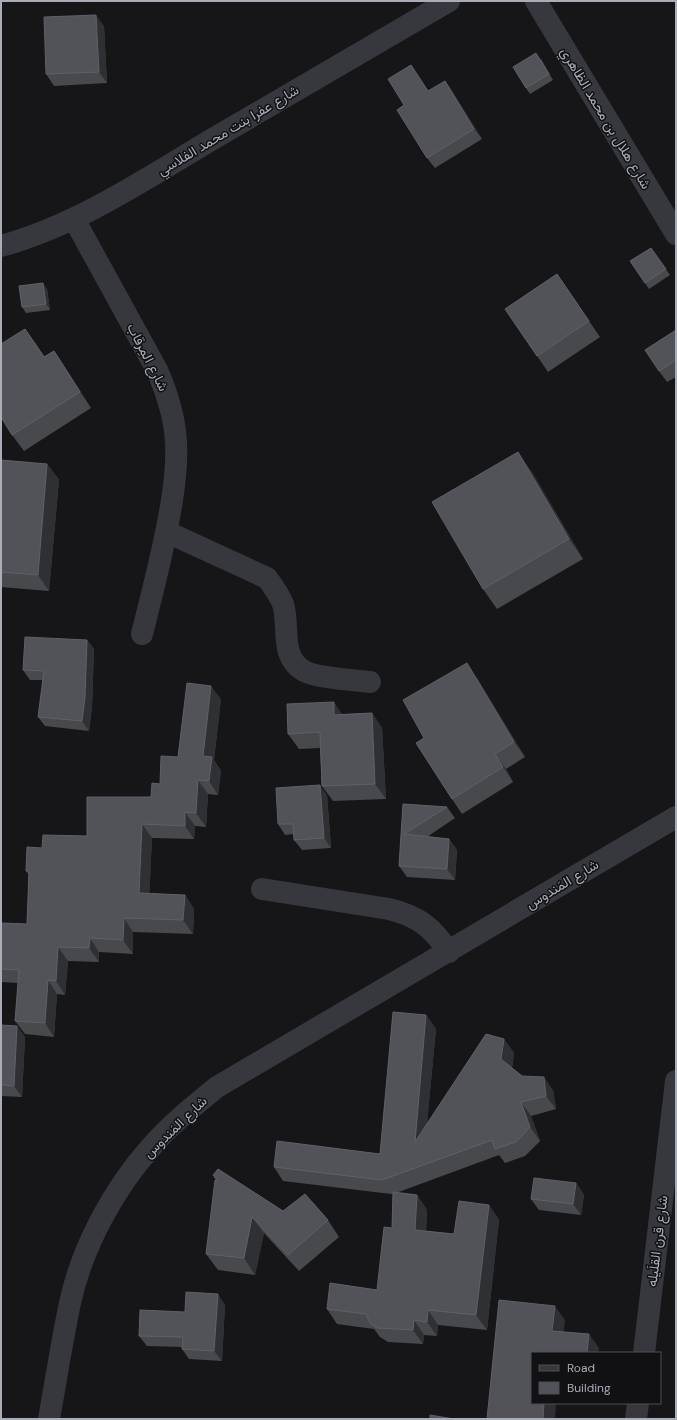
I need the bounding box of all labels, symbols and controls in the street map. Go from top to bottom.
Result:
street label: شارع هلال بن محمد الظاهري [554,44,656,194]
street label: شارع عفرا بنت محمد الفلاسي [154,81,304,182]
street label: شارع المِرقاب [121,320,173,395]
street label: شارع المَندوس [522,855,603,915]
street label: شارع المَندوس [139,1092,212,1163]
street label: شارع قرن القلَيله [642,1194,674,1288]
legend [531,1352,661,1404]
text: Road [567,1360,595,1376]
text: Building [567,1380,611,1396]

